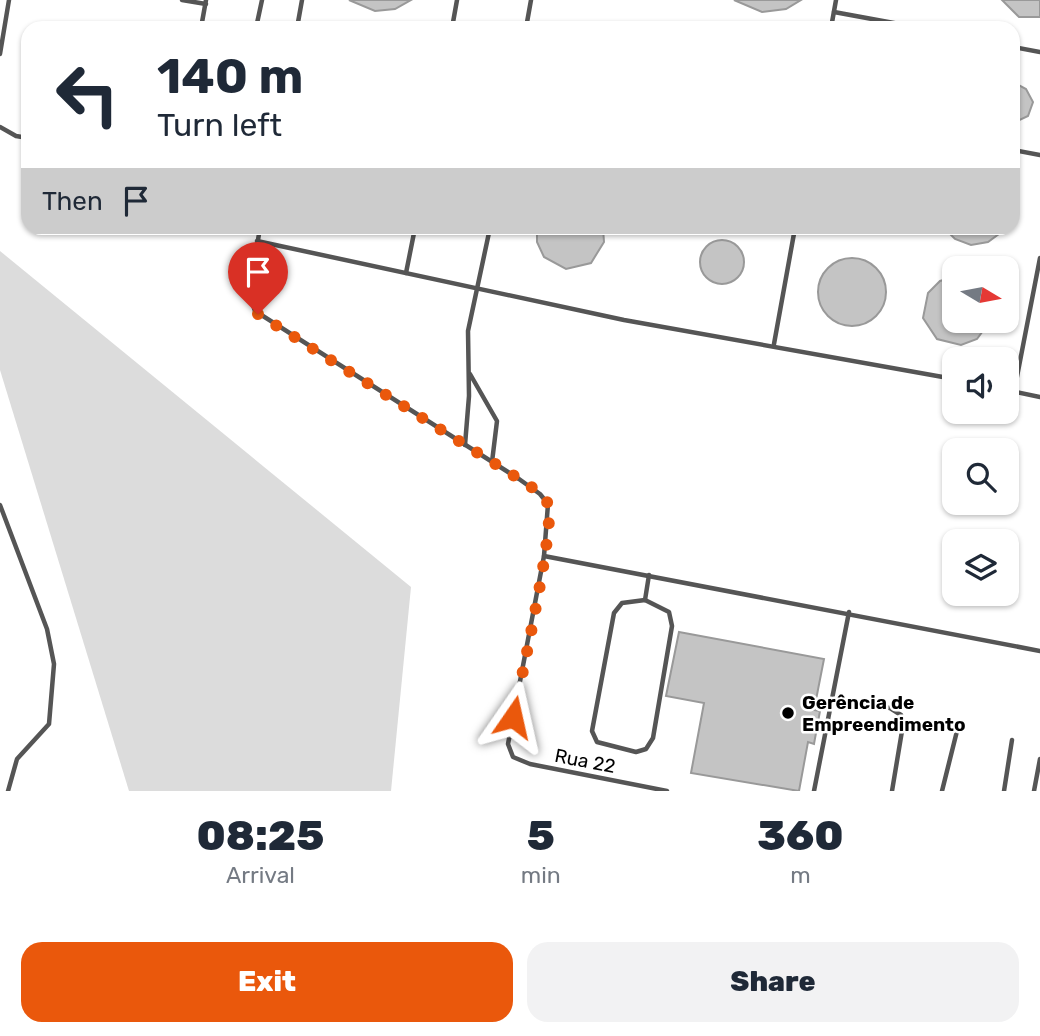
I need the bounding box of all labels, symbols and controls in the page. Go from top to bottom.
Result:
text: 140 m [157,47,303,105]
icon: left [42,49,133,140]
text: Turn left [157,106,282,144]
icon: arrive [117,182,155,220]
text: Then [42,186,103,217]
pin [228,242,288,314]
icon: arrive [239,253,277,291]
north arrow [942,256,1018,332]
map controls [942,256,1019,606]
button: sound [942,347,1019,424]
button: search [942,438,1019,515]
button: layers [942,529,1019,606]
position arrow [476,680,550,754]
place label: Gerência de Empreendimento [802,691,966,736]
marker: Gerência de Empreendimento [780,705,796,721]
street label: Rua 22 [553,744,617,778]
text: 08:25 [196,811,324,861]
text: 5 [527,811,555,861]
text: 360 [757,811,844,861]
text: Arrival [226,861,295,889]
text: min [521,861,561,889]
text: m [790,861,811,889]
button: Exit [21,942,513,1022]
button: Share [527,942,1019,1022]

